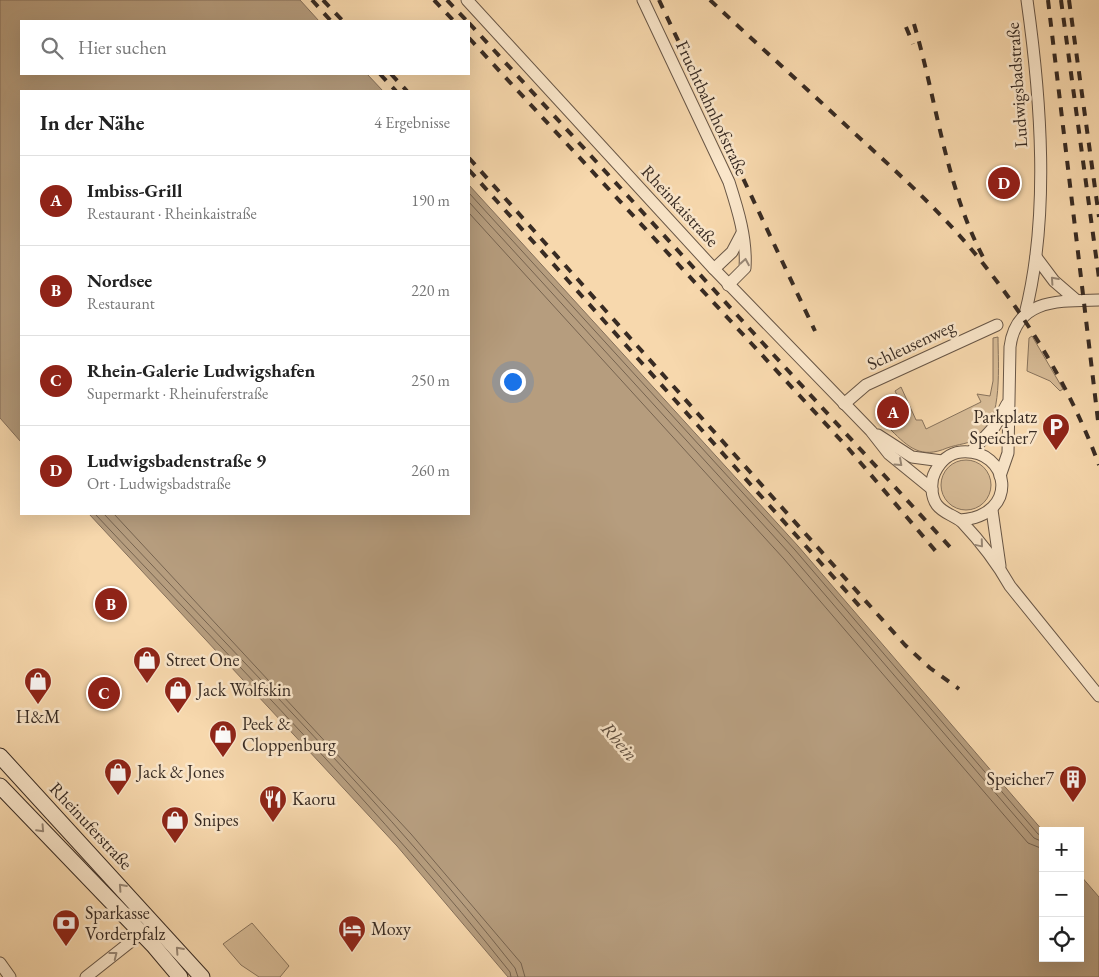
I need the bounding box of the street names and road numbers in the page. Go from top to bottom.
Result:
street label: Ludwigsbadstraße [1001,22,1032,148]
street label: Fruchtbahnhofstraße [671,37,754,179]
street label: Rheinkaistraße [637,160,724,251]
street label: Schleusenweg [863,314,959,375]
street label: Rheinuferstraße [45,777,138,874]

